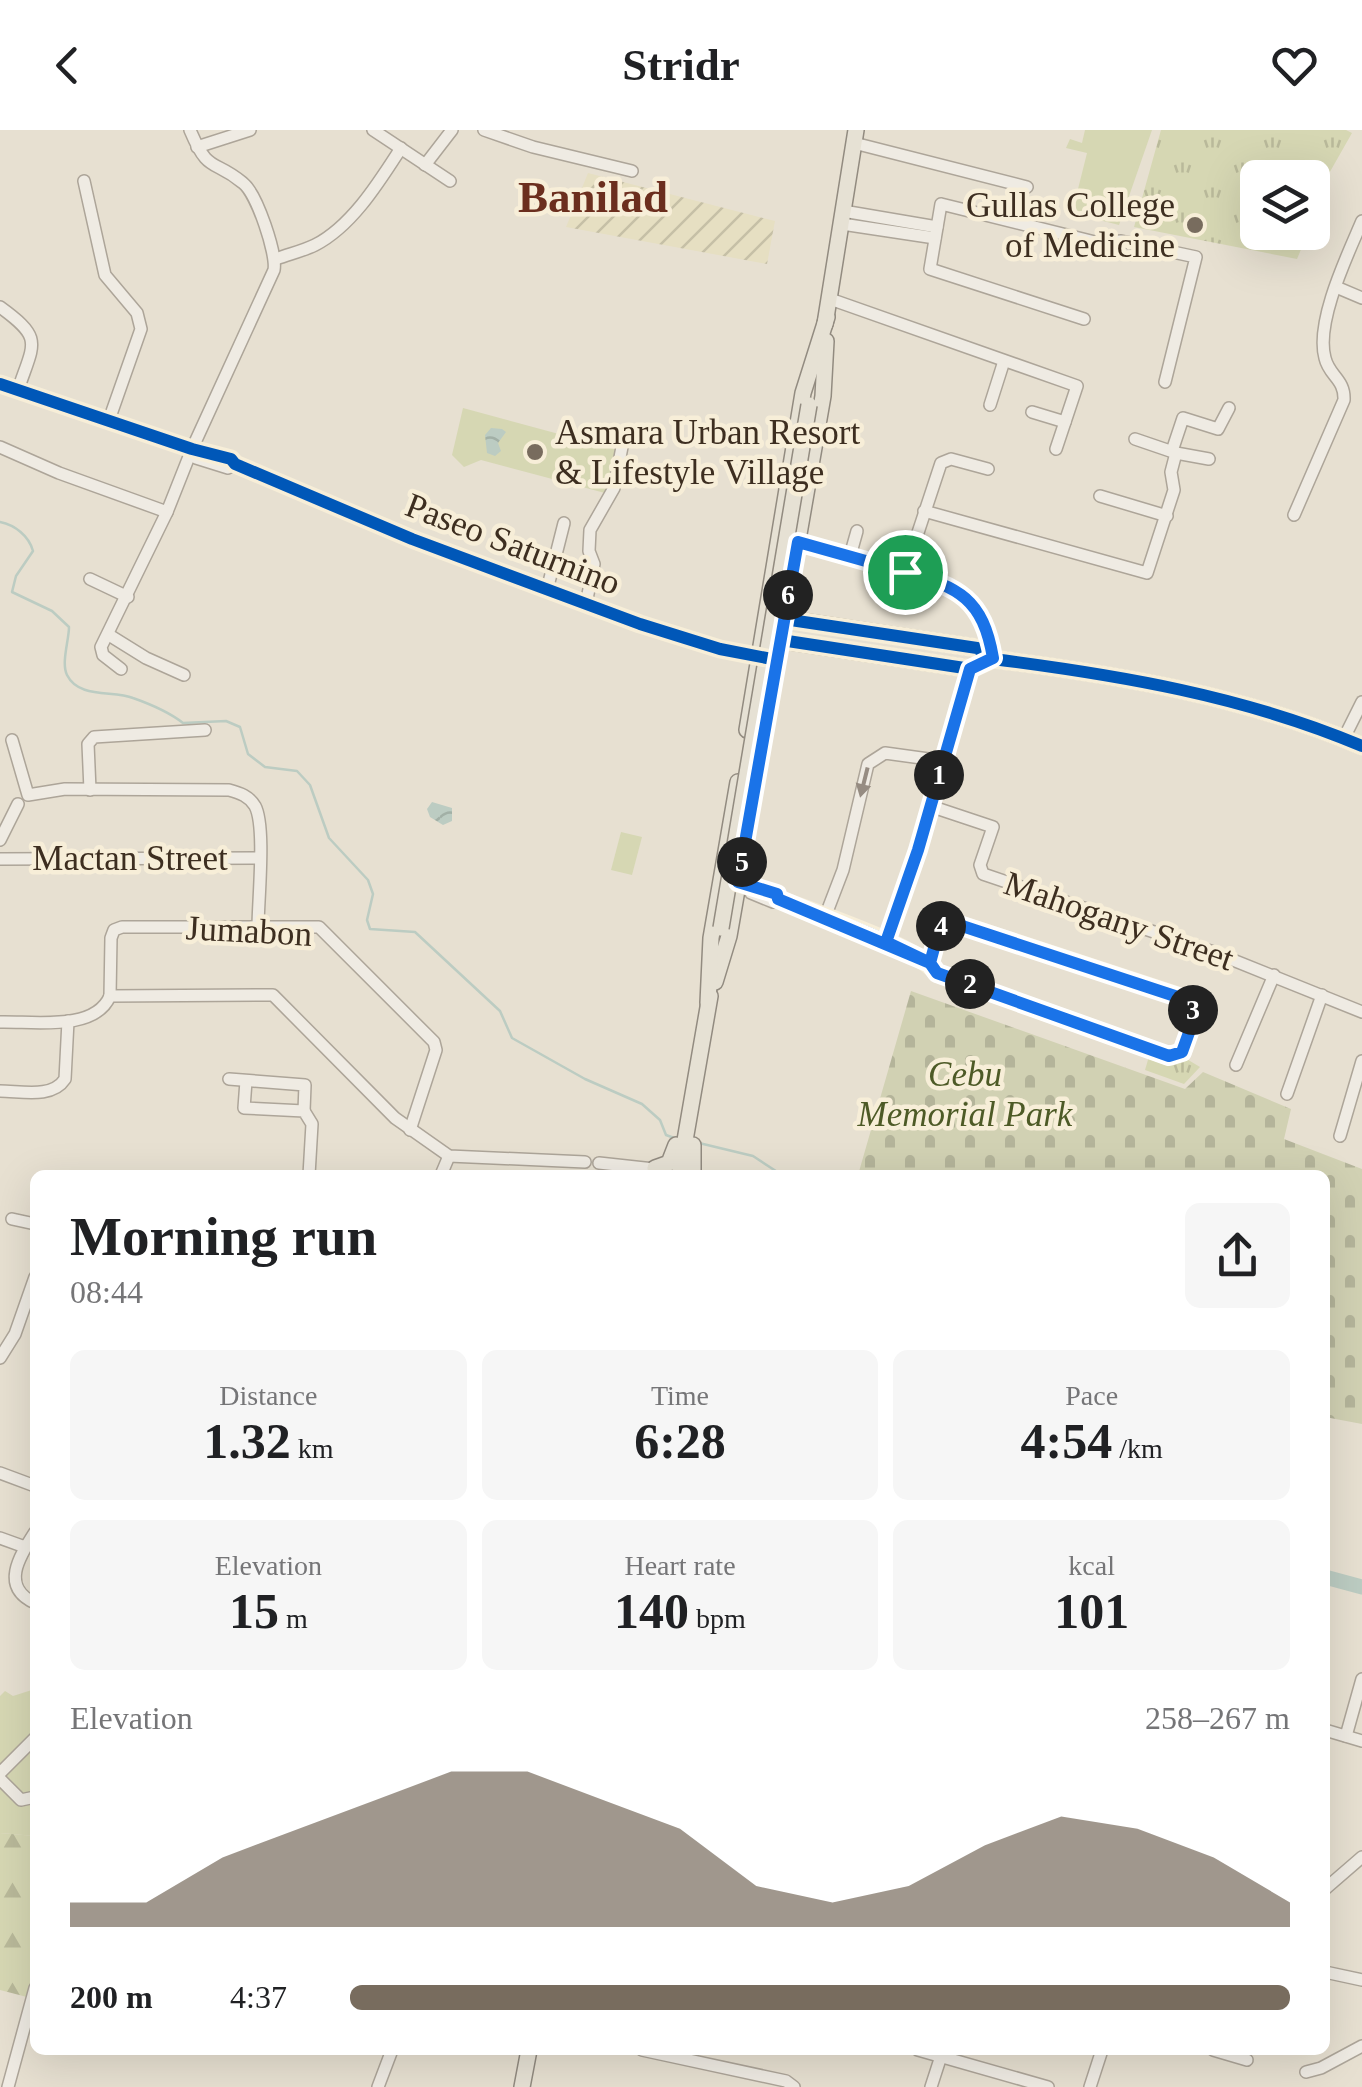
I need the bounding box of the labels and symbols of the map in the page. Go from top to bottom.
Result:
district label: Banilad [518,172,668,222]
place label: Gullas College of Medicine [966,186,1175,265]
marker: Gullas College of Medicine [1184,214,1206,236]
place label: Asmara Urban Resort & Lifestyle Village [555,413,860,492]
marker: Asmara Urban Resort & Lifestyle Village [524,441,546,463]
street label: Paseo Saturnino [400,485,626,603]
pin [863,530,948,615]
pin: 6 [763,570,813,620]
pin: 1 [914,750,964,800]
one-way arrow [856,767,871,798]
pin: 5 [717,837,767,887]
street label: Mactan Street [32,839,228,878]
street label: Mahogany Street [999,863,1239,979]
pin: 4 [916,901,966,951]
street label: Jumabon [185,908,313,954]
pin: 2 [945,959,995,1009]
pin: 3 [1168,985,1218,1035]
park label: Cebu Memorial Park [857,1055,1074,1134]

